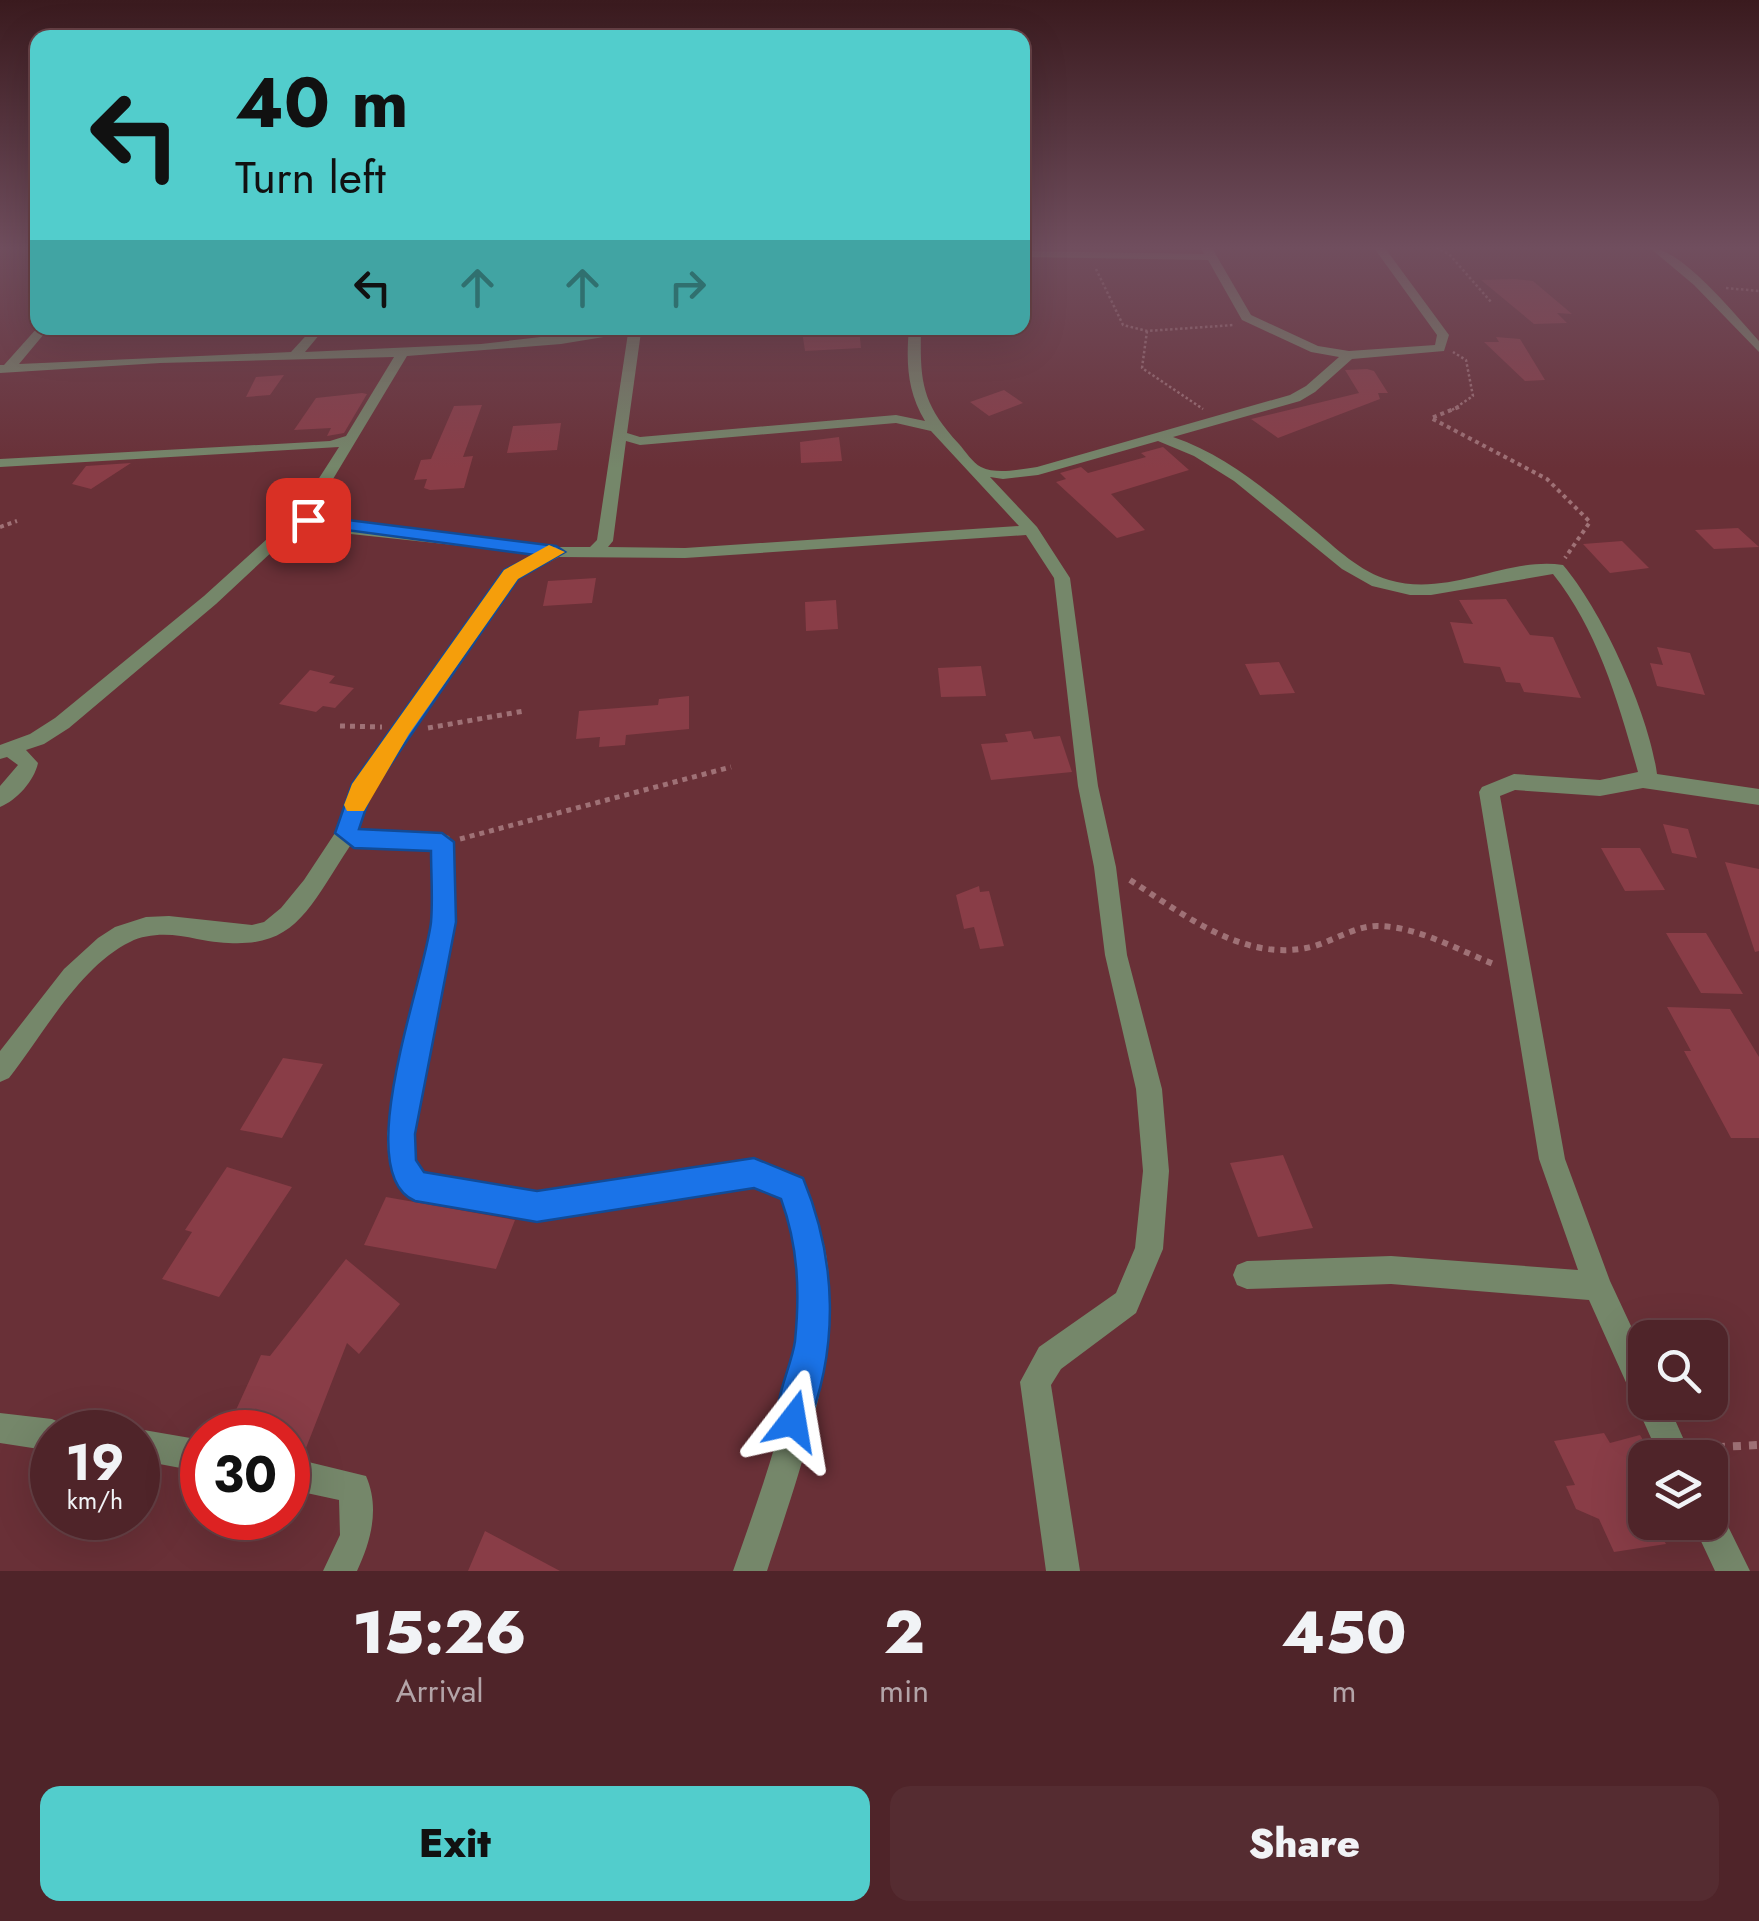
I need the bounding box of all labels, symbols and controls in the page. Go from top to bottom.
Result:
text: 40 m [235,52,409,153]
icon: left [70,70,200,200]
text: Turn left [235,145,386,210]
icon: left [345,260,400,315]
icon: ahead [450,260,505,315]
icon: ahead [555,260,610,315]
icon: right [660,260,715,315]
pin [266,478,351,563]
icon: arrive [281,493,336,548]
map controls [1628,1320,1728,1540]
button: search [1628,1320,1728,1420]
position arrow [741,1369,845,1473]
speed limit sign: 30 [180,1410,310,1540]
text: 19 [66,1426,124,1499]
button: layers [1628,1440,1728,1540]
text: km/h [67,1482,123,1518]
text: 15:26 [352,1589,527,1676]
text: 2 [884,1589,925,1676]
text: 450 [1282,1589,1407,1676]
text: Arrival [395,1668,484,1714]
text: min [879,1668,929,1714]
text: m [1332,1668,1357,1714]
button: Exit [40,1786,870,1901]
button: Share [890,1786,1719,1901]

